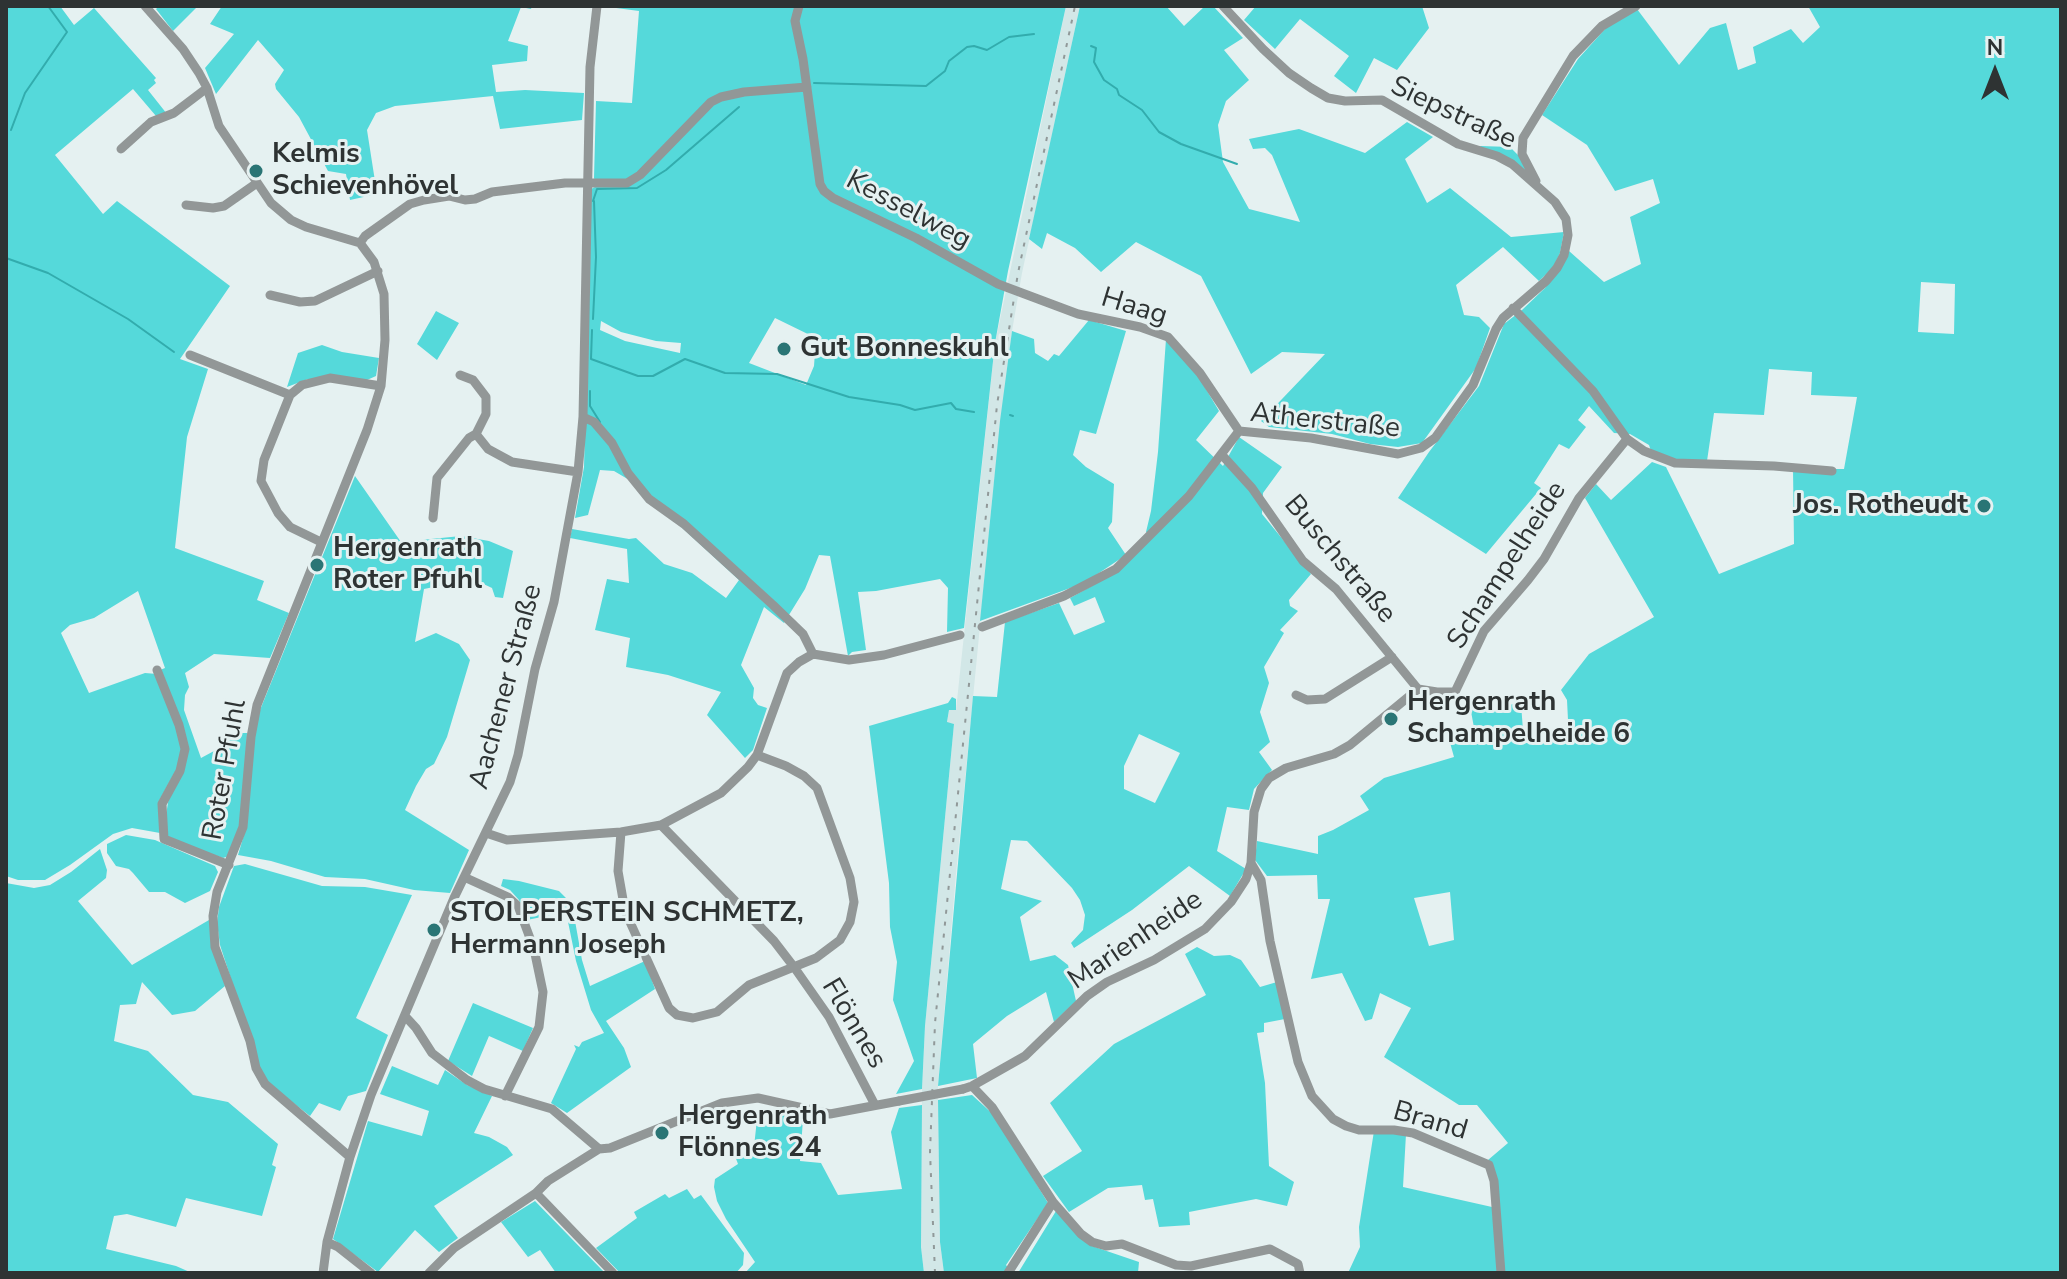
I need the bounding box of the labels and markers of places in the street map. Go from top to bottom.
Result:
place label: Kelmis Schievenhövel [272,138,458,204]
marker: Kelmis Schievenhövel [247,162,265,180]
place label: Gut Bonneskuhl [800,332,1009,366]
marker: Gut Bonneskuhl [775,340,793,358]
place label: Jos. Rotheudt [1793,489,1968,523]
marker: Jos. Rotheudt [1975,497,1993,515]
place label: Hergenrath Roter Pfuhl [333,532,482,598]
marker: Hergenrath Roter Pfuhl [308,556,326,574]
place label: Hergenrath Schampelheide 6 [1407,686,1630,752]
marker: Hergenrath Schampelheide 6 [1382,710,1400,728]
place label: STOLPERSTEIN SCHMETZ, Hermann Joseph [450,897,804,963]
marker: STOLPERSTEIN SCHMETZ, Hermann Joseph [425,921,443,939]
place label: Hergenrath Flönnes 24 [678,1100,827,1166]
marker: Hergenrath Flönnes 24 [653,1124,671,1142]

